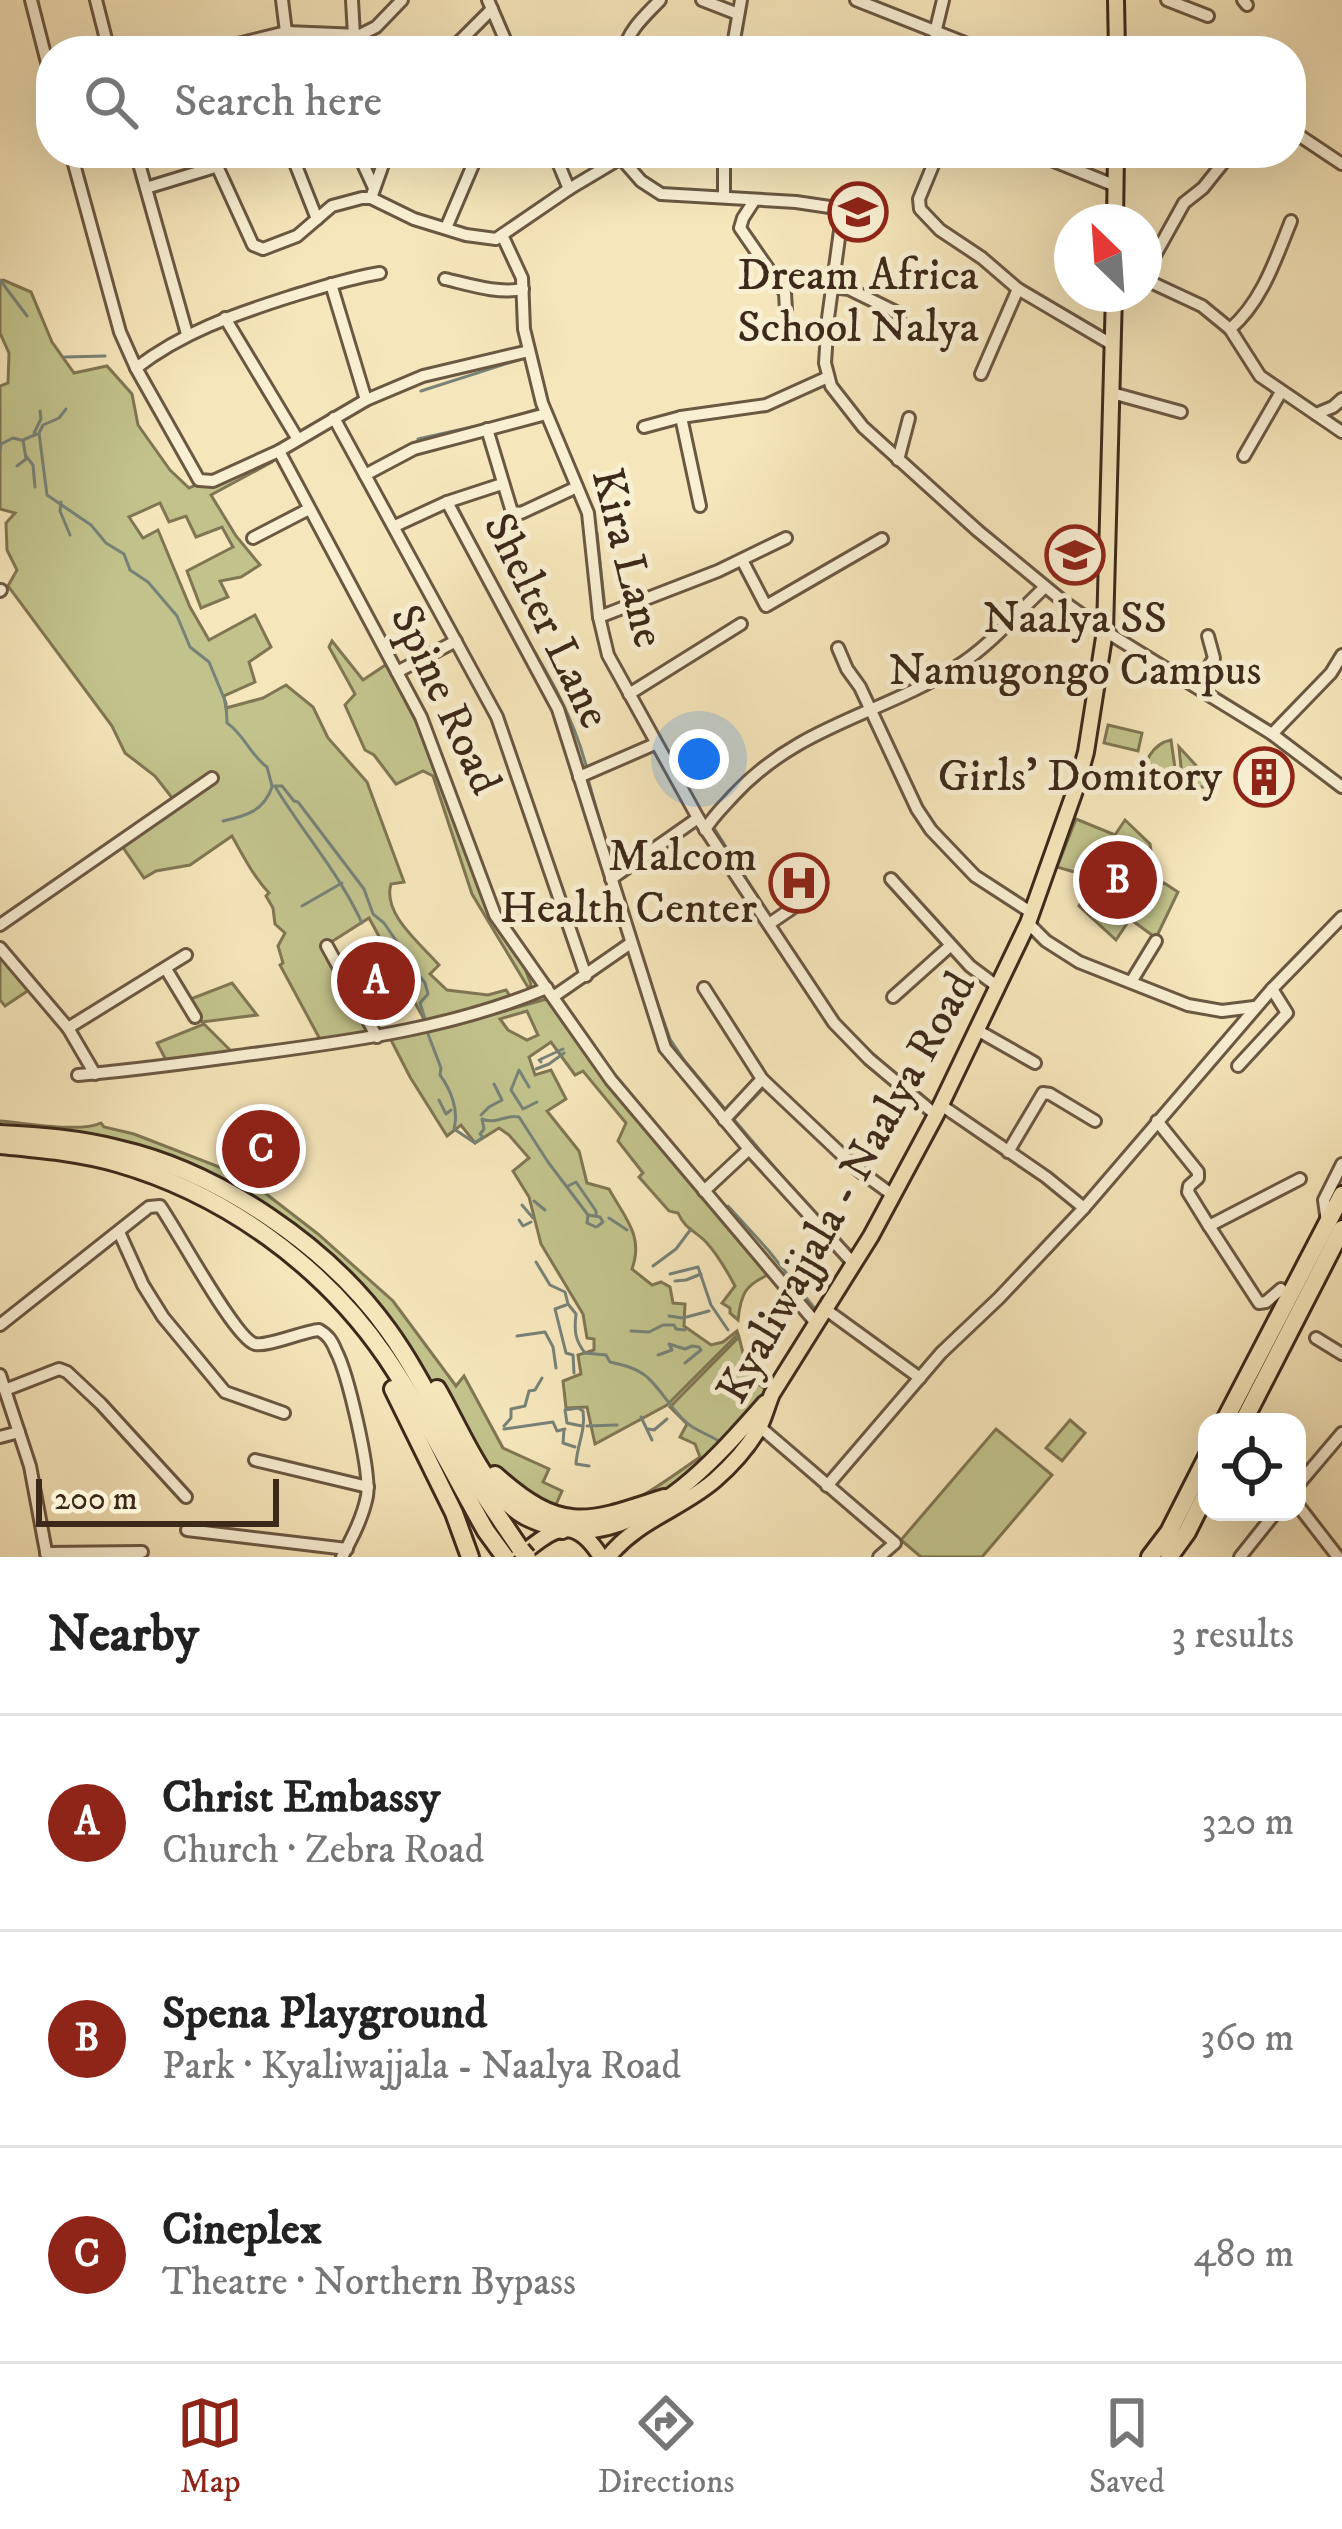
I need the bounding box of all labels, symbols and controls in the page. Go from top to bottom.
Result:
search box [36,36,1306,168]
icon: search [78,69,144,135]
text: Search here [174,74,382,130]
school or university icon: Dream Africa School Nalya [827,181,889,243]
north arrow [1054,204,1162,312]
place label: Dream Africa School Nalya [737,248,979,356]
street label: Kira Lane [578,463,676,653]
street label: Shelter Lane [470,504,622,738]
school or university icon: Naalya SS Namugongo Campus [1044,524,1106,586]
place label: Naalya SS Namugongo Campus [888,591,1262,699]
street label: Spine Road [377,596,513,804]
your location [669,729,729,789]
building icon: Girls' Domitory [1233,746,1295,808]
place label: Girls' Domitory [938,749,1223,805]
place label: Malcom Health Center [500,829,757,937]
pin: B [1079,835,1157,925]
hospital icon: Malcom Health Center [768,852,830,914]
pin: A [337,936,415,1026]
street label: Kyaliwajjala - Naalya Road [705,962,989,1413]
pin: C [222,1104,300,1194]
map controls [1198,1413,1306,1521]
button: locate [1198,1413,1306,1521]
scale bar [36,1473,279,1526]
text: 200 m [54,1479,138,1520]
text: Nearby [48,1603,199,1667]
text: 3 results [1171,1611,1294,1660]
text: Christ Embassy [162,1770,440,1826]
text: A [75,1798,99,1847]
text: 320 m [1202,1798,1294,1847]
text: Church · Zebra Road [162,1826,484,1875]
text: Spena Playground [162,1986,487,2042]
text: B [75,2014,99,2063]
text: 360 m [1200,2014,1294,2063]
text: Park · Kyaliwajjala - Naalya Road [162,2042,681,2091]
text: Cineplex [162,2202,322,2258]
text: C [74,2230,100,2279]
text: 480 m [1193,2230,1294,2279]
text: Theatre · Northern Bypass [162,2258,576,2307]
tab: Map [177,2390,243,2503]
tab: Directions [598,2390,734,2503]
tab: Saved [1089,2390,1165,2503]

